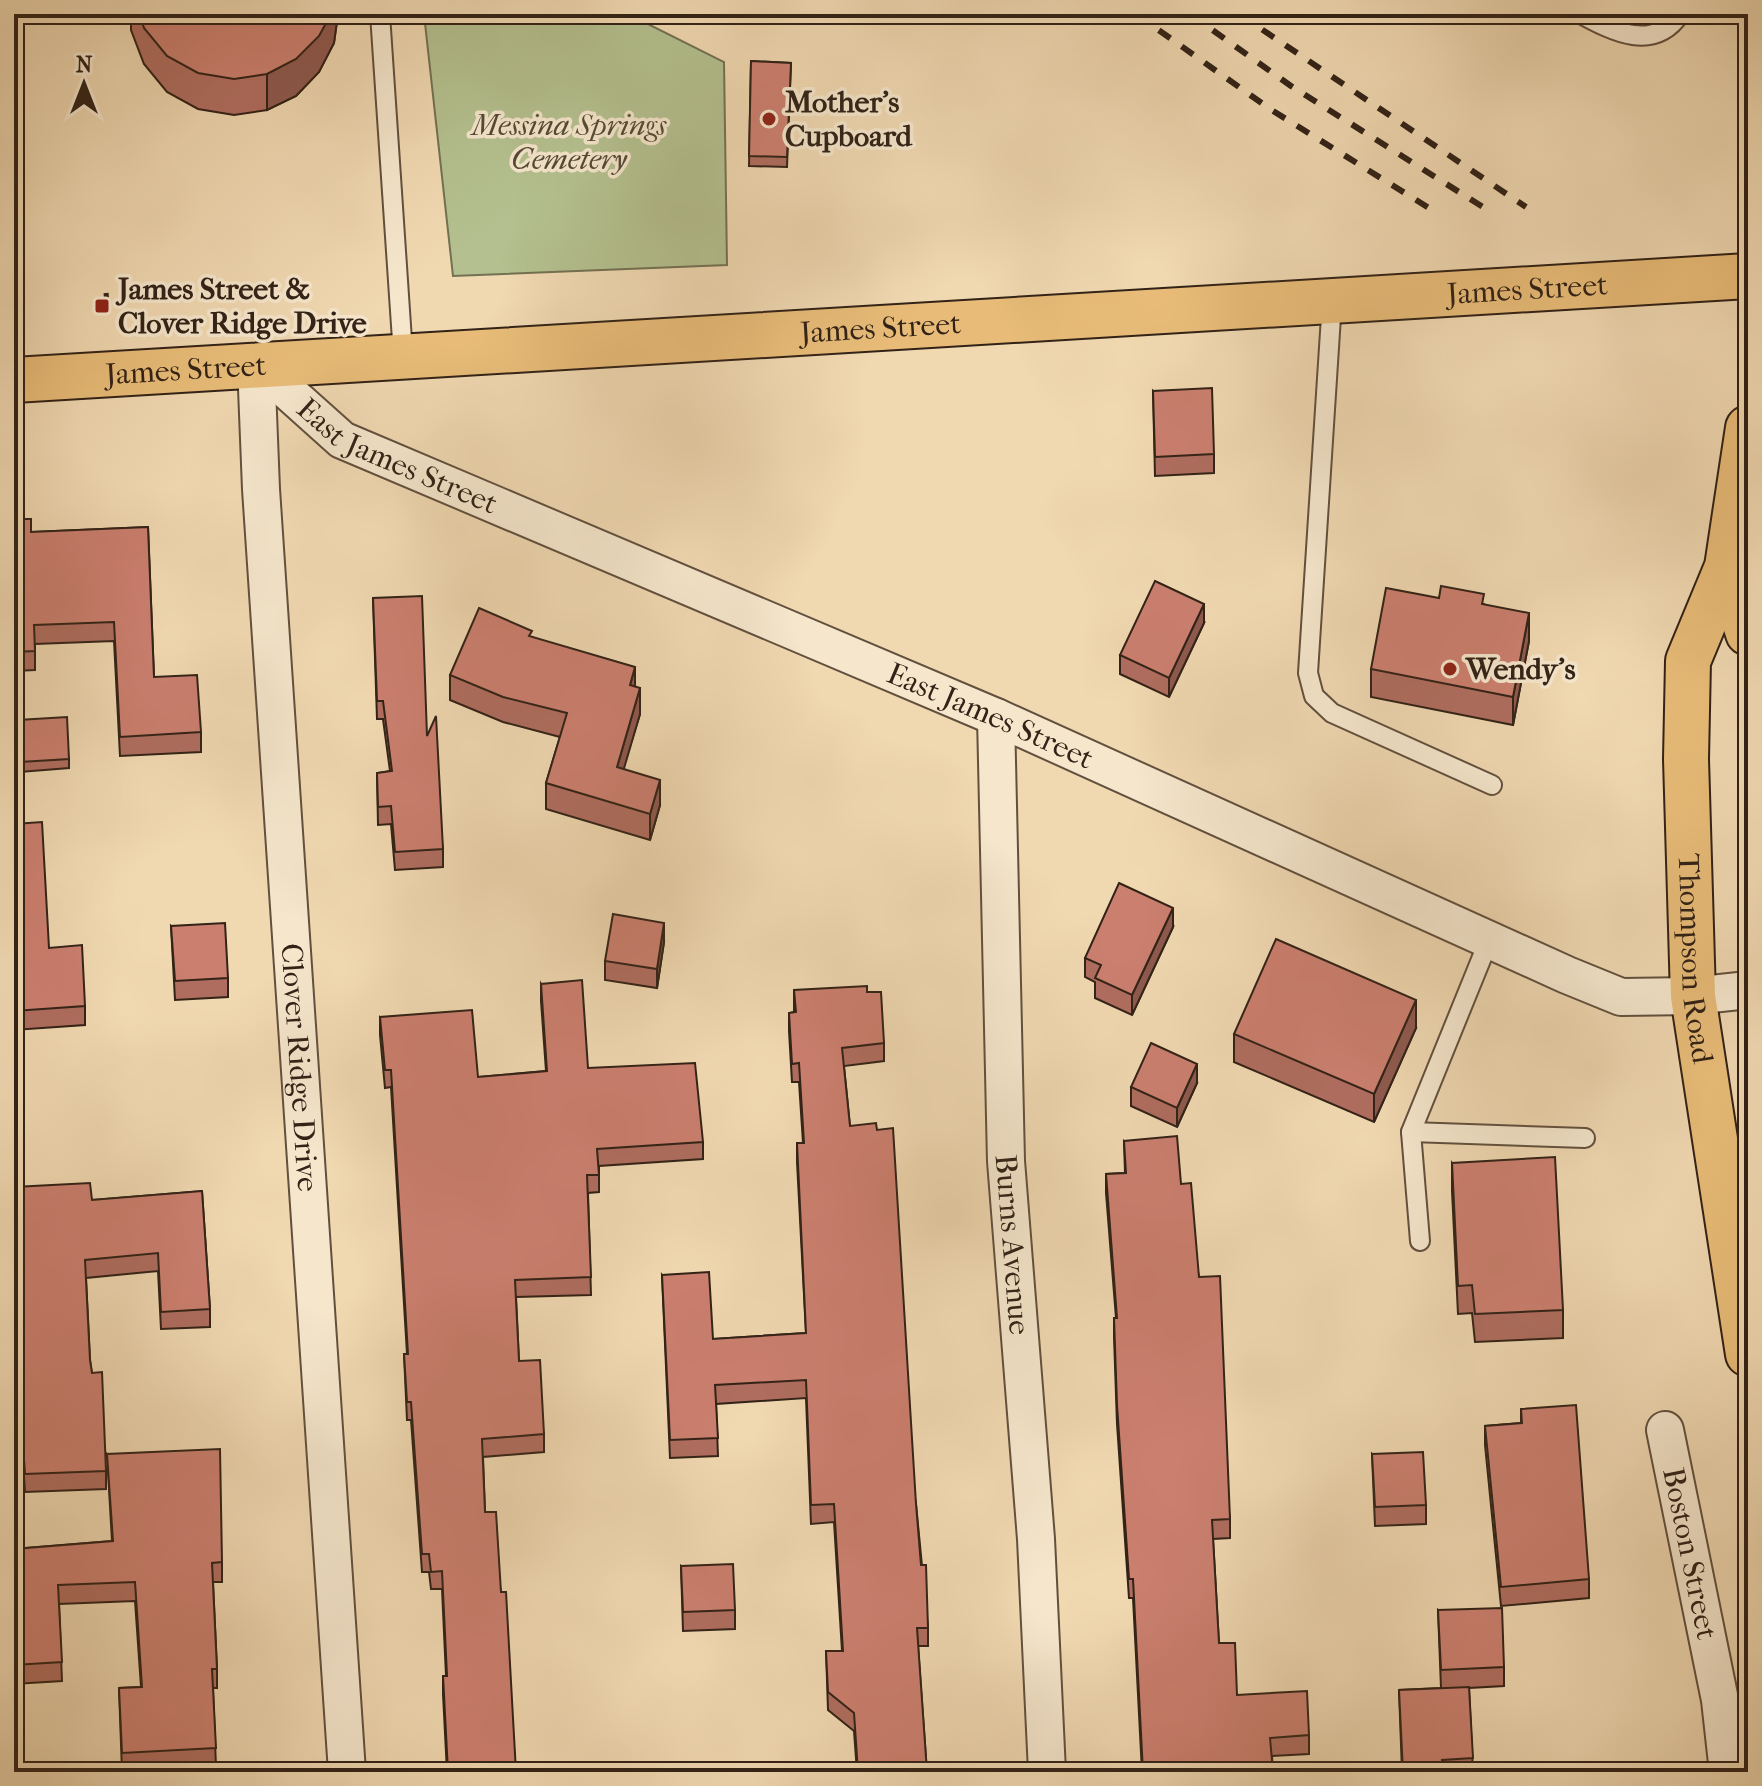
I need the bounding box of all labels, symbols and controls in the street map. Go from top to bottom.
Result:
north arrow [44,44,124,124]
text: N [76,52,93,78]
place label: Mother's Cupboard [785,85,914,154]
park label: Messina Springs Cemetery [470,108,667,177]
marker: Mother's Cupboard [760,110,778,128]
street label: James Street [1444,267,1609,312]
place label: James Street & Clover Ridge Drive [115,272,367,341]
marker: James Street & Clover Ridge Drive [93,297,111,315]
street label: James Street [797,306,962,351]
street label: James Street [102,348,267,393]
street label: East James Street [290,391,503,522]
place label: Wendy's [1464,652,1575,687]
street label: East James Street [882,656,1099,777]
marker: Wendy's [1441,660,1459,678]
street label: Thompson Road [1671,853,1720,1066]
street label: Clover Ridge Drive [274,942,325,1193]
street label: Burns Avenue [988,1153,1037,1336]
street label: Boston Street [1655,1465,1724,1643]

